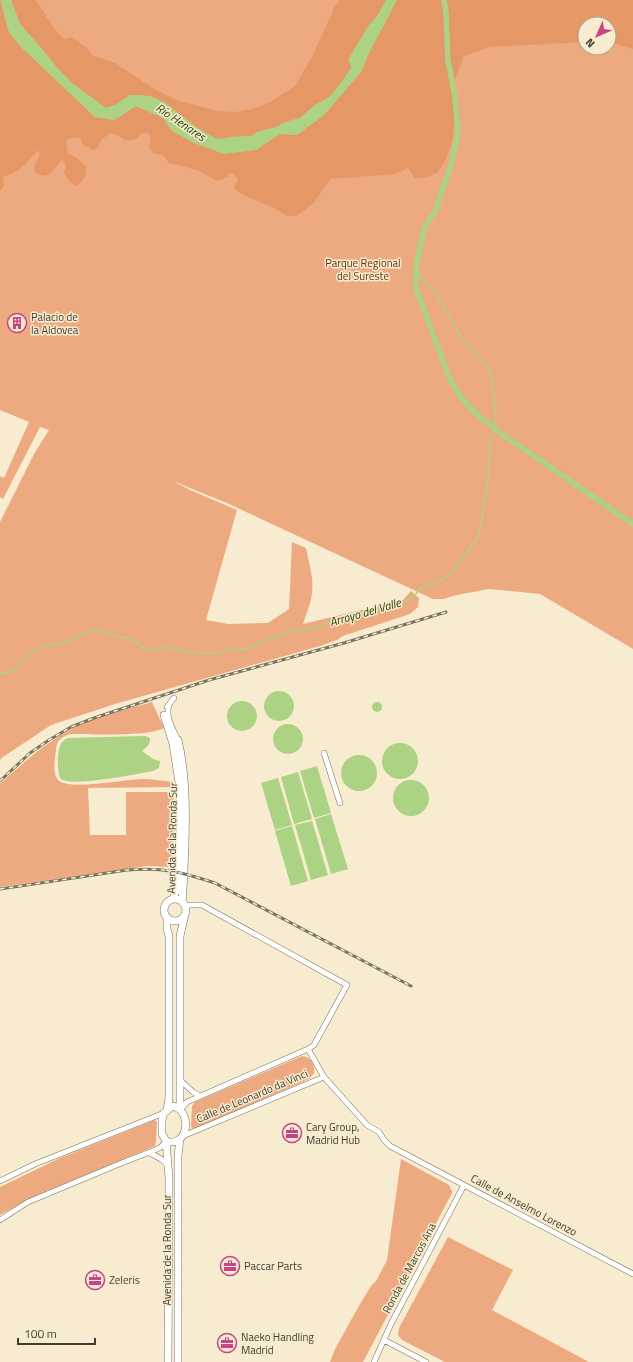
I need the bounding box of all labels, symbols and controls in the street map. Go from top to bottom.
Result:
north arrow [577,16,617,56]
text: N [582,35,598,51]
water label: Río Henares [152,98,211,146]
park label: Parque Regional del Sureste [325,255,401,284]
place label: Palacio de la Aldovea [31,309,79,338]
building icon: Palacio de la Aldovea [6,312,28,334]
water label: Arroyo del Valle [327,592,404,631]
street label: Avenida de la Ronda Sur [163,782,181,894]
street label: Calle de Leonardo da Vinci [194,1065,310,1127]
place label: Cary Group, Madrid Hub [306,1119,360,1148]
office icon: Cary Group, Madrid Hub [281,1122,303,1144]
street label: Calle de Anselmo Lorenzo [468,1170,580,1240]
street label: Avenida de la Ronda Sur [159,1194,175,1306]
street label: Ronda de Marcos Ana [378,1219,440,1316]
office icon: Paccar Parts [219,1255,241,1277]
place label: Paccar Parts [244,1258,302,1274]
office icon: Zeleris [84,1269,106,1291]
place label: Zeleris [109,1272,140,1288]
scale bar [18,1320,95,1346]
text: 100 m [24,1324,57,1343]
place label: Naeko Handling Madrid [241,1329,314,1358]
office icon: Naeko Handling Madrid [216,1332,238,1354]

